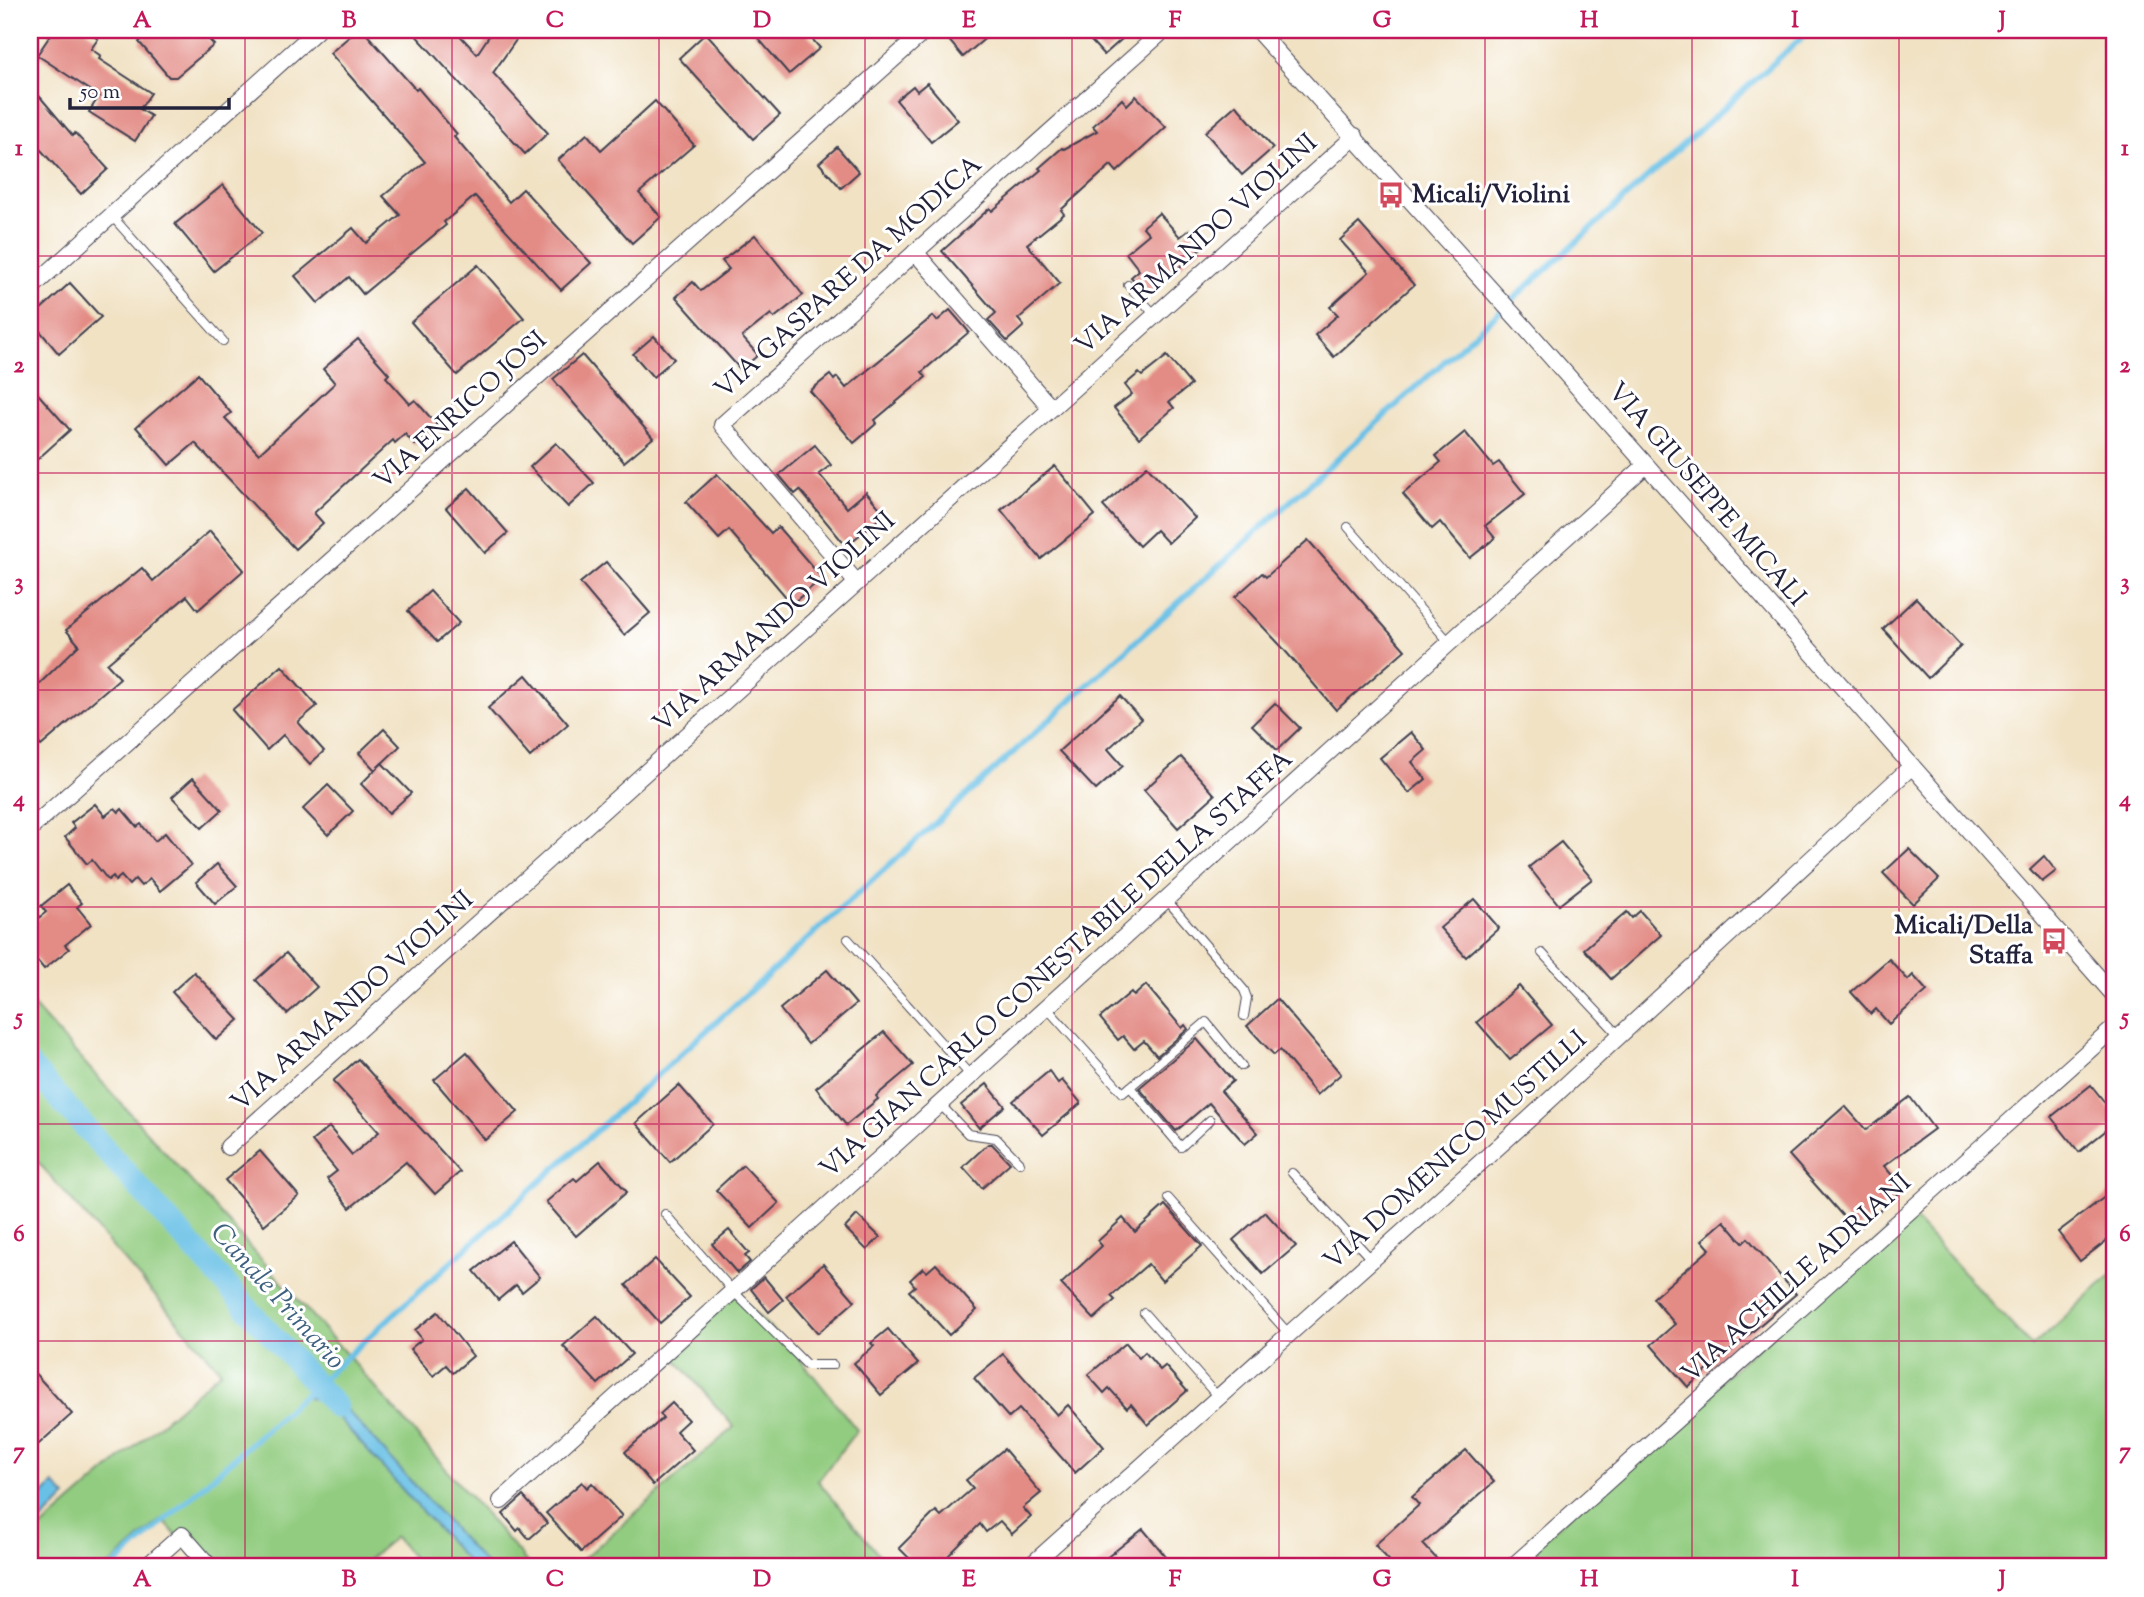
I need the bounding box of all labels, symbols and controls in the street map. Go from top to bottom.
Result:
text: A [133,5,152,38]
text: B [342,5,357,38]
text: C [546,5,564,38]
text: D [753,5,771,38]
text: E [962,5,976,38]
text: F [1169,5,1182,38]
text: G [1373,5,1392,38]
text: H [1580,5,1599,38]
text: I [1791,5,1799,38]
text: J [1997,5,2006,38]
scale bar [70,66,229,110]
text: 50 m [79,78,120,108]
street label: VIA ARMANDO VIOLINI [1068,125,1327,364]
text: 1 [15,133,23,166]
text: 1 [2121,133,2129,166]
street label: VIA GASPARE DA MODICA [707,148,991,408]
place label: Micali/Violini [1412,177,1570,214]
bus stop icon: Micali/Violini [1376,180,1406,210]
street label: VIA ENRICO JOSI [366,323,556,499]
text: 2 [14,350,25,383]
text: 2 [2120,350,2131,383]
street label: VIA GIUSEPPE MICALI [1598,375,1814,616]
street label: VIA ARMANDO VIOLINI [646,503,905,742]
text: 3 [14,567,24,600]
text: 3 [2120,567,2130,600]
street label: VIA GIAN CARLO CONESTABILE DELLA STAFFA [812,742,1302,1188]
text: 4 [12,784,25,817]
text: 4 [2118,784,2131,817]
street label: VIA ARMANDO VIOLINI [224,882,483,1121]
place label: Micali/Della Staffa [1894,908,2033,975]
bus stop icon: Micali/Della Staffa [2039,926,2069,956]
text: 5 [13,1002,23,1035]
text: 5 [2119,1002,2129,1035]
street label: VIA DOMENICO MUSTILLI [1316,1022,1596,1280]
street label: VIA ACHILLE ADRIANI [1674,1165,1920,1392]
water label: Canale Primario [200,1215,354,1379]
text: 6 [13,1219,25,1252]
text: 6 [2119,1219,2131,1252]
text: 7 [13,1436,25,1469]
text: 7 [2119,1436,2131,1469]
text: A [133,1564,152,1597]
text: B [342,1564,357,1597]
text: C [546,1564,564,1597]
text: D [753,1564,771,1597]
text: E [962,1564,976,1597]
text: F [1169,1564,1182,1597]
text: G [1373,1564,1392,1597]
text: H [1580,1564,1599,1597]
text: I [1791,1564,1799,1597]
text: J [1997,1564,2006,1597]

